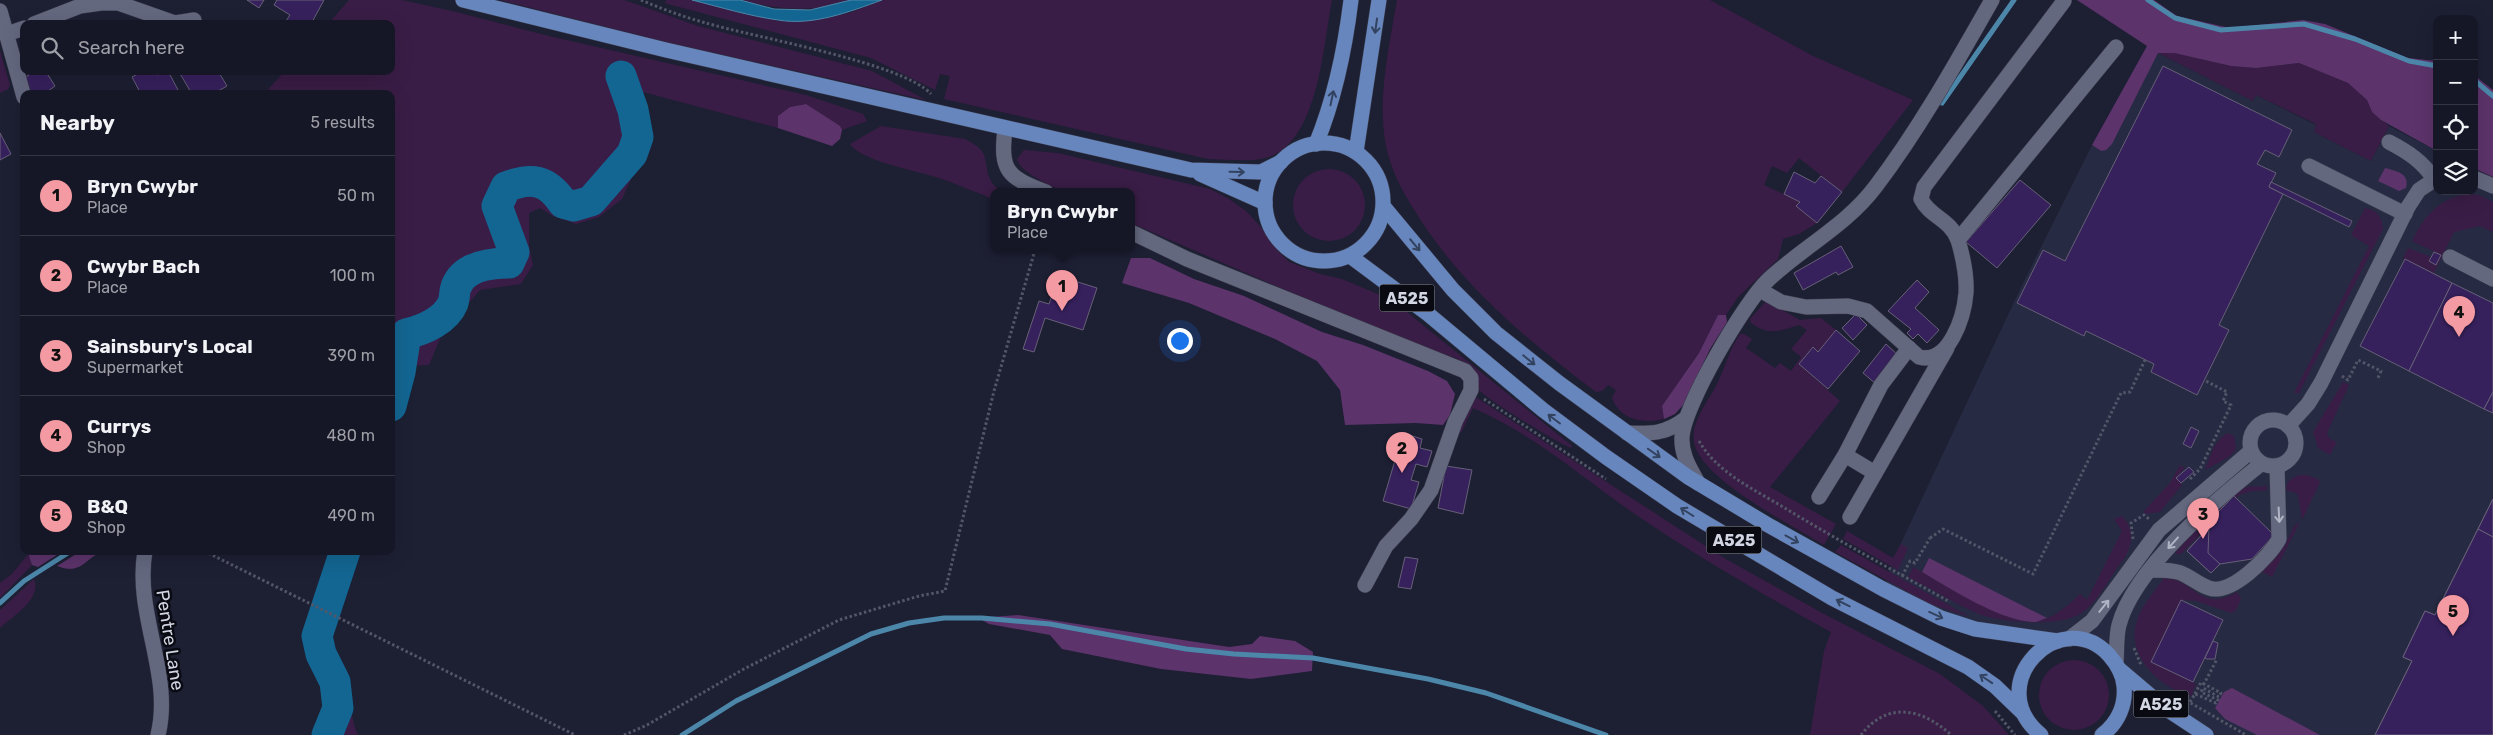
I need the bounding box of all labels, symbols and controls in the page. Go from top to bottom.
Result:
map controls [2433,15,2478,195]
button: + [2433,15,2478,60]
one-way arrow [1370,18,1380,34]
search box [20,20,395,75]
icon: search [38,34,66,62]
text: Search here [78,36,185,59]
button: − [2433,60,2478,105]
one-way arrow [1328,91,1338,107]
button: locate [2433,105,2478,150]
text: Nearby [40,110,115,135]
text: 5 results [311,113,375,132]
button: layers [2433,150,2478,195]
one-way arrow [1229,167,1245,177]
text: Bryn Cwybr [87,175,198,198]
text: 1 [52,186,60,205]
text: 50 m [337,186,375,205]
popup [990,188,1135,253]
text: Place [87,198,128,217]
text: Bryn Cwybr [1007,200,1118,223]
text: Place [1007,223,1048,242]
one-way arrow [1409,238,1421,251]
text: Cwybr Bach [87,255,200,278]
text: 2 [51,266,61,285]
text: 100 m [330,266,375,285]
pin: 1 [1046,270,1078,311]
text: Place [87,278,128,297]
road number: A525 [1380,284,1434,312]
pin: 4 [2443,296,2475,337]
your location [1167,328,1193,354]
text: Sainsbury's Local [87,335,253,358]
text: 3 [51,346,61,365]
text: 390 m [328,346,375,365]
one-way arrow [1522,354,1535,365]
text: Supermarket [87,358,183,377]
one-way arrow [1548,413,1561,424]
text: Currys [87,415,151,438]
text: 4 [51,426,61,445]
text: 480 m [327,426,375,445]
pin: 2 [1386,432,1418,473]
text: Shop [87,438,125,457]
one-way arrow [1647,448,1661,458]
text: B&Q [87,495,128,518]
pin: 3 [2187,498,2219,539]
text: 5 [51,506,61,525]
text: 490 m [327,506,375,525]
one-way arrow [1681,506,1695,516]
one-way arrow [2274,506,2283,522]
text: Shop [87,518,125,537]
road number: A525 [1706,526,1762,554]
one-way arrow [1785,534,1800,544]
one-way arrow [2167,537,2179,549]
street label: Pentre Lane [151,588,189,692]
pin: 5 [2437,595,2469,636]
one-way arrow [1836,598,1851,607]
one-way arrow [2099,600,2110,613]
one-way arrow [1928,611,1943,620]
one-way arrow [1979,674,1993,684]
road number: A525 [2134,691,2188,718]

